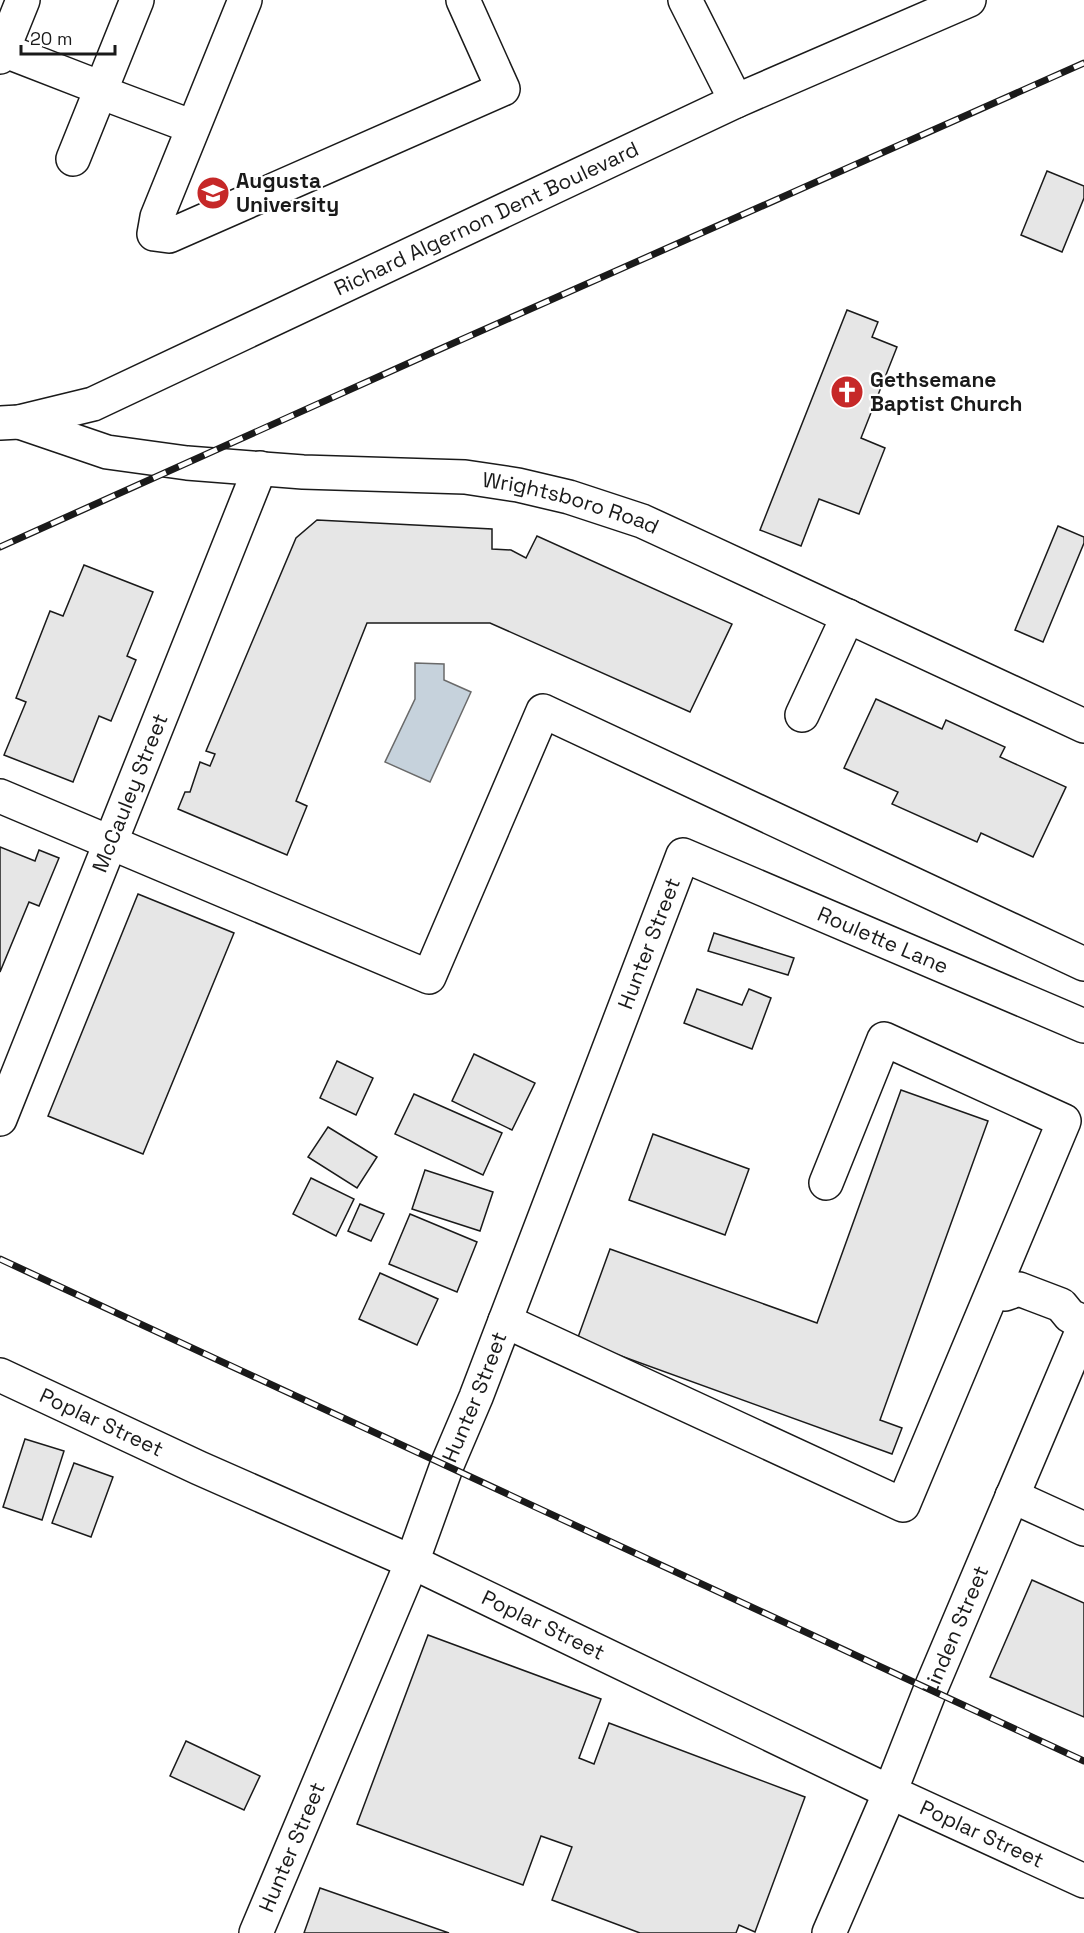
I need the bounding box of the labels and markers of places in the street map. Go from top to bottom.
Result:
place label: Augusta University [236,167,339,218]
school or university icon: Augusta University [195,175,231,211]
place label: Gethsemane Baptist Church [870,366,1022,417]
church icon: Gethsemane Baptist Church [829,374,865,410]

